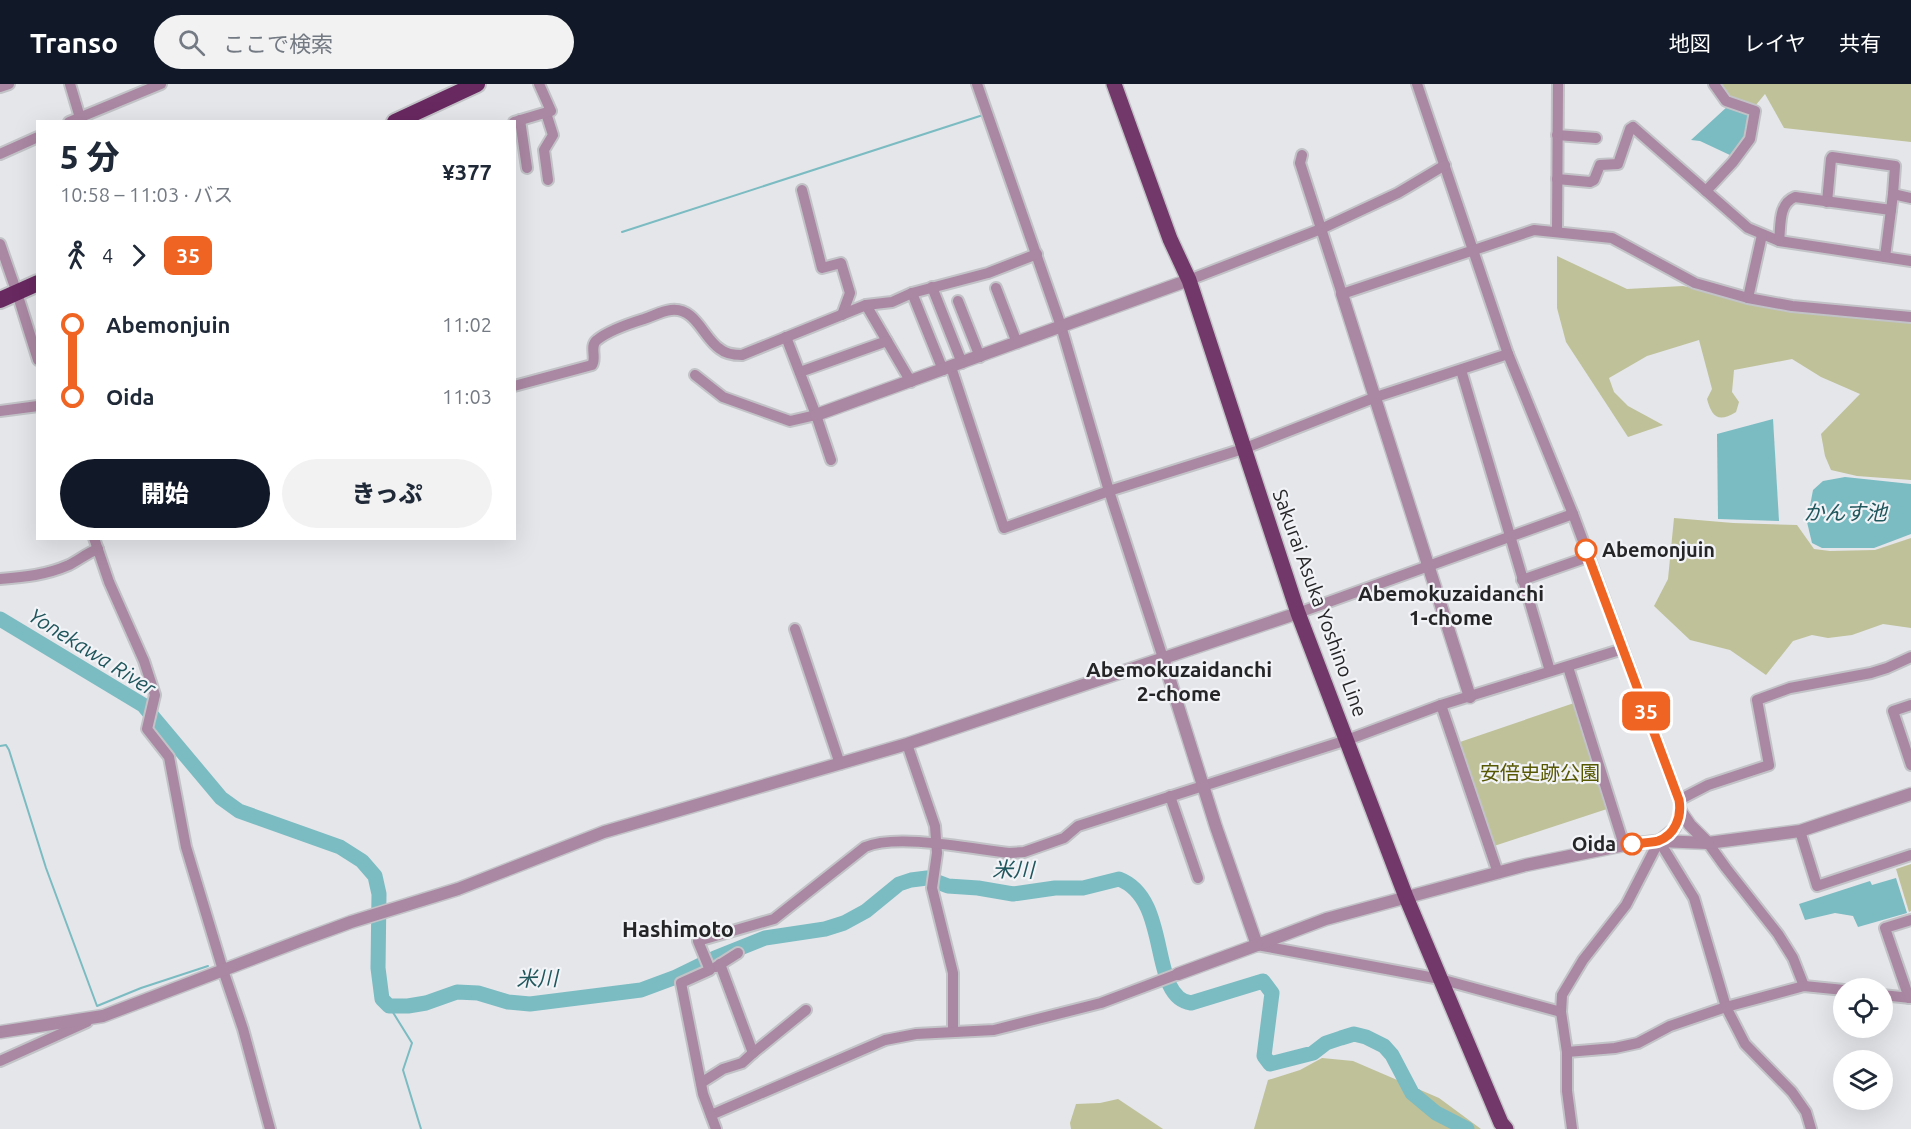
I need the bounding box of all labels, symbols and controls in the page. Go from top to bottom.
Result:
search box [154,15,574,69]
icon: search [175,26,208,59]
text: Transo [30,27,118,58]
text: ここで検索 [223,31,333,56]
text: 地図 [1669,31,1711,55]
text: レイヤ [1744,31,1806,55]
text: 共有 [1839,31,1881,55]
text: 5 分 [60,138,120,175]
text: ¥377 [442,159,492,184]
text: 10:58 – 11:03 · バス [60,183,233,206]
icon: walk [60,239,93,272]
icon: forward [122,239,155,272]
text: 35 [176,243,200,267]
text: 4 [102,244,113,267]
text: Abemonjuin [106,312,230,337]
text: 11:02 [442,313,492,336]
text: Oida [106,384,155,409]
text: 11:03 [442,385,492,408]
button: 開始 [60,459,270,528]
button: きっぷ [282,459,492,528]
street label: Sakurai Asuka Yoshino Line [1269,486,1372,720]
water label: かんす池 [1803,500,1889,524]
place label: Abemonjuin [1602,538,1715,561]
marker: Abemonjuin [1575,539,1597,561]
district label: Abemokuzaidanchi 1-chome [1358,581,1544,629]
water label: Yonekawa River [25,602,161,700]
district label: Abemokuzaidanchi 2-chome [1086,657,1272,705]
line badge: 35 [1619,692,1673,730]
text: 35 [1634,699,1658,723]
park label: 安倍史跡公園 [1480,761,1600,784]
place label: Oida [1572,832,1616,855]
marker: Oida [1621,833,1643,855]
water label: 米川 [992,857,1036,881]
district label: Hashimoto [622,916,734,941]
water label: 米川 [516,966,560,990]
map controls [1833,978,1893,1110]
button: locate [1833,978,1893,1038]
button: layers [1833,1050,1893,1110]

